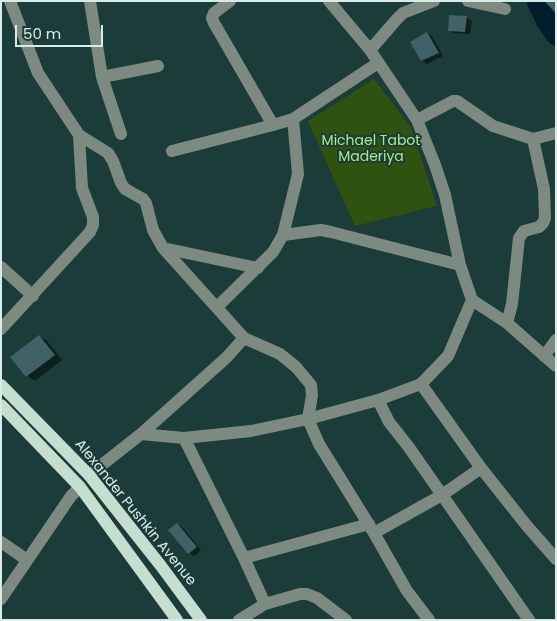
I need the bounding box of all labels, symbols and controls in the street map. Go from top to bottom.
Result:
scale bar [18,15,105,47]
text: 50 m [23,23,61,44]
park label: Michael Tabot Maderiya [322,133,420,166]
street label: Alexander Pushkin Avenue [71,437,199,589]

